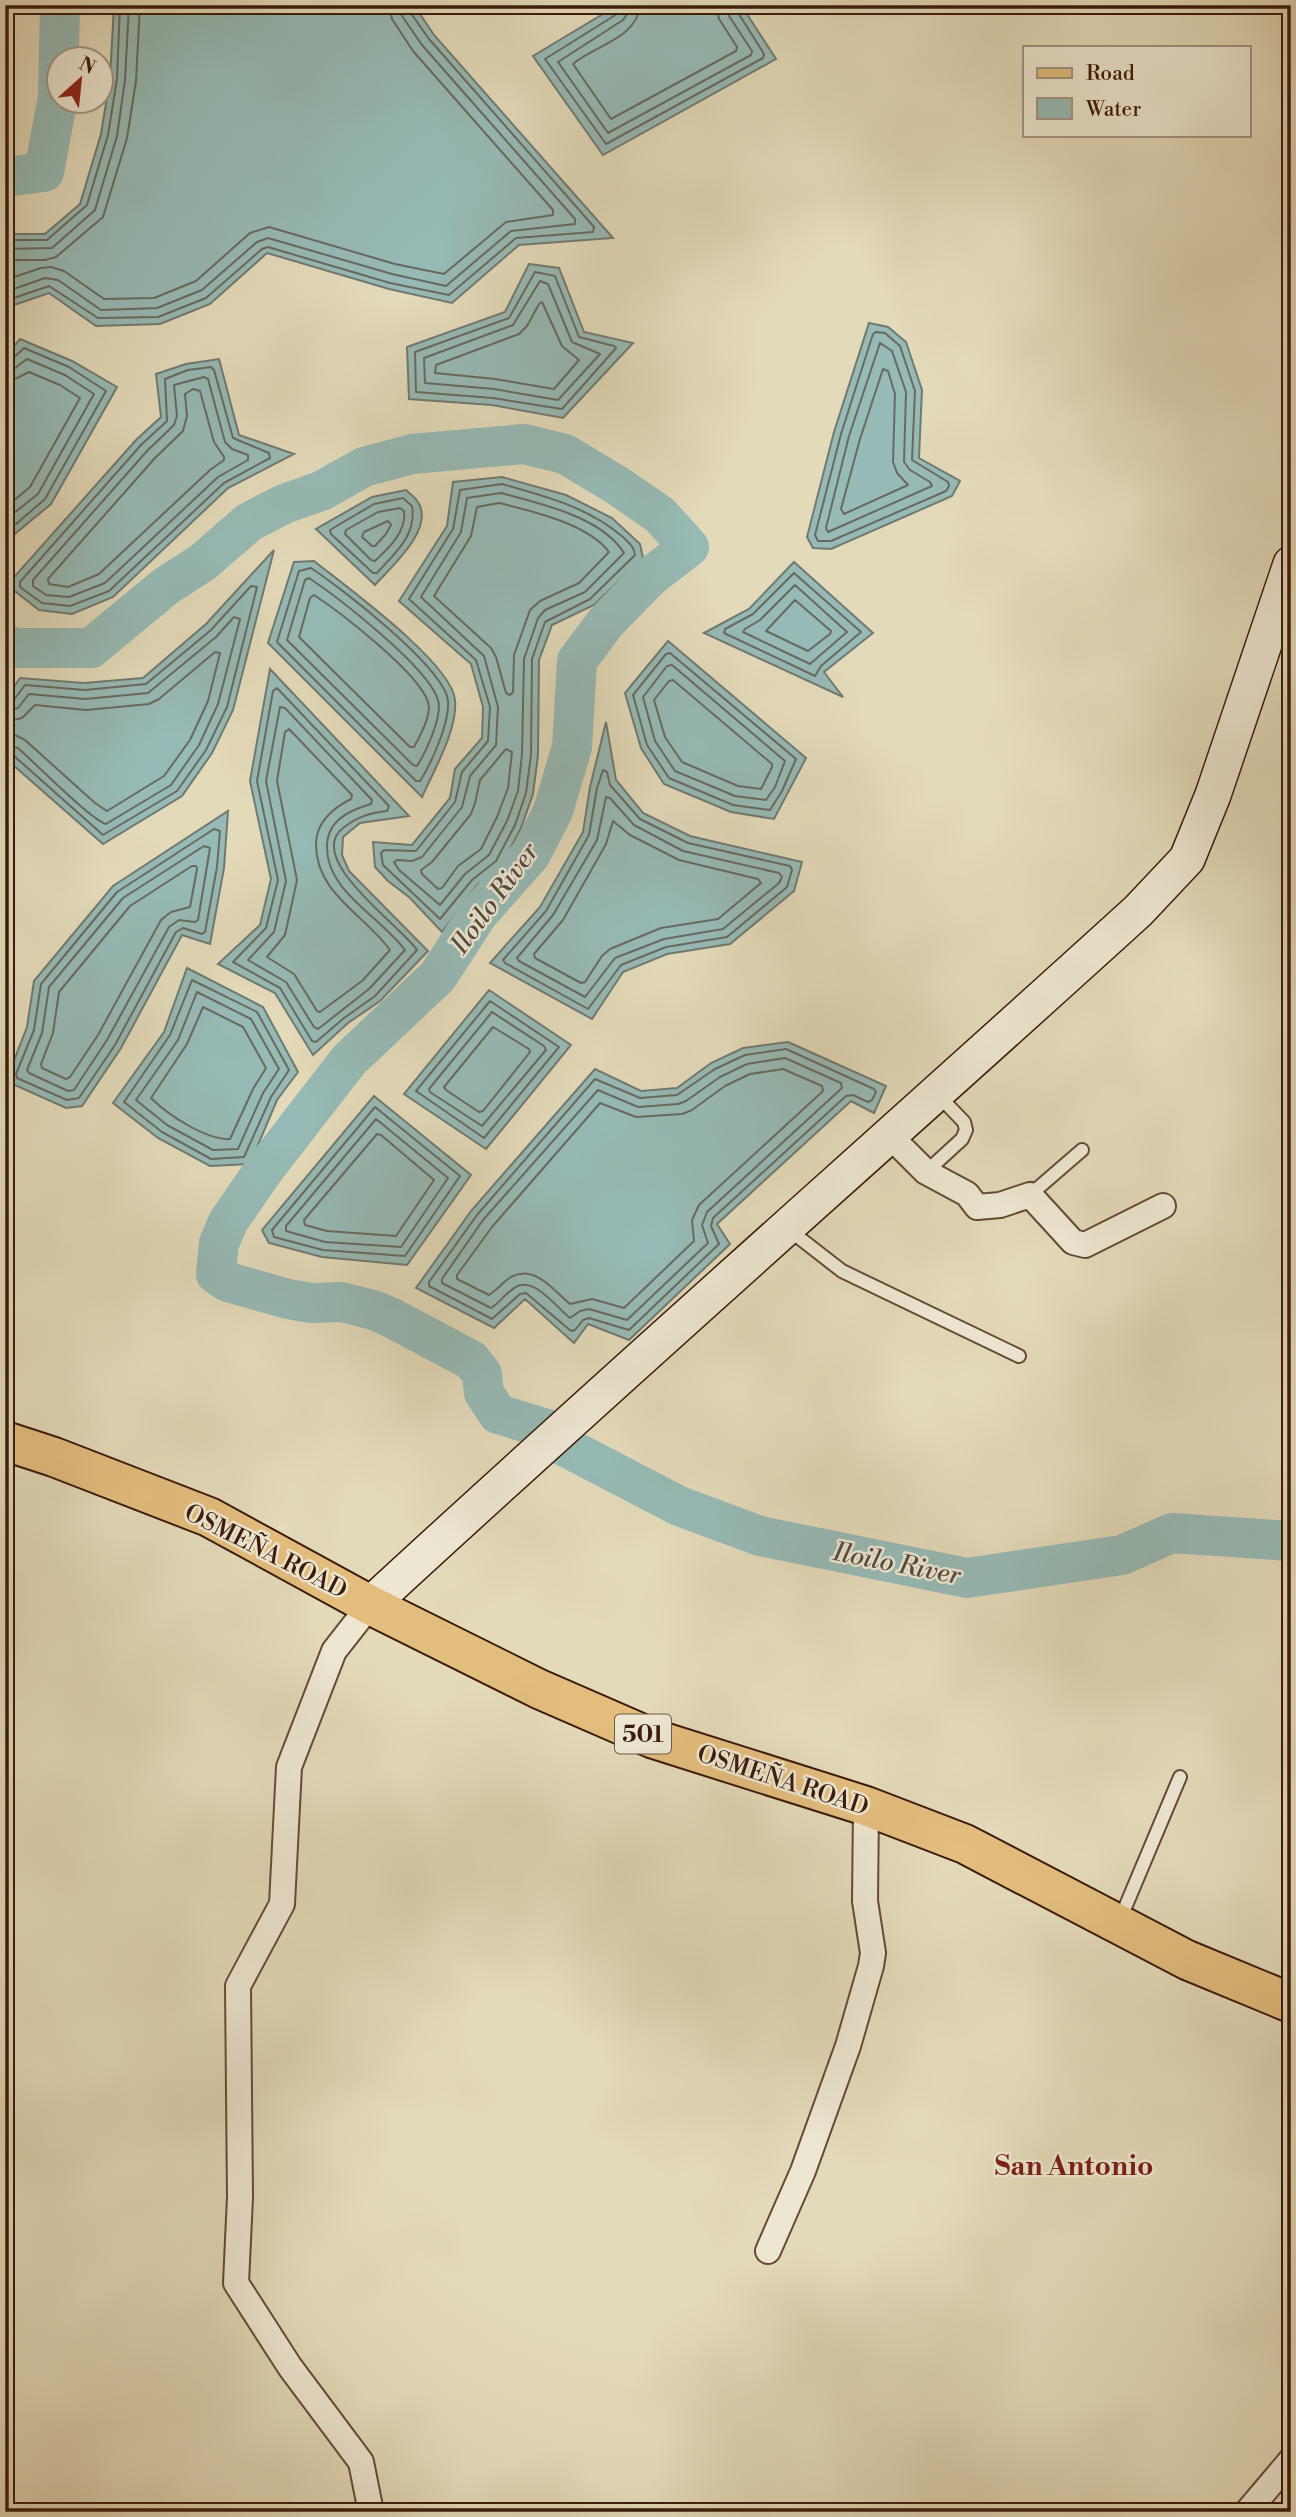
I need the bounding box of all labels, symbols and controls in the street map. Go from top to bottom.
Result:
north arrow [46,46,116,116]
legend [1023,46,1250,136]
text: N [75,52,99,80]
text: Road [1086,61,1135,87]
text: Water [1085,97,1141,123]
water label: Iloilo River [443,836,546,961]
street label: OSMEÑA ROAD [179,1497,352,1606]
water label: Iloilo River [829,1536,964,1592]
road number: 501 [615,1714,671,1754]
street label: OSMEÑA ROAD [693,1738,873,1823]
district label: San Antonio [994,2149,1154,2184]

